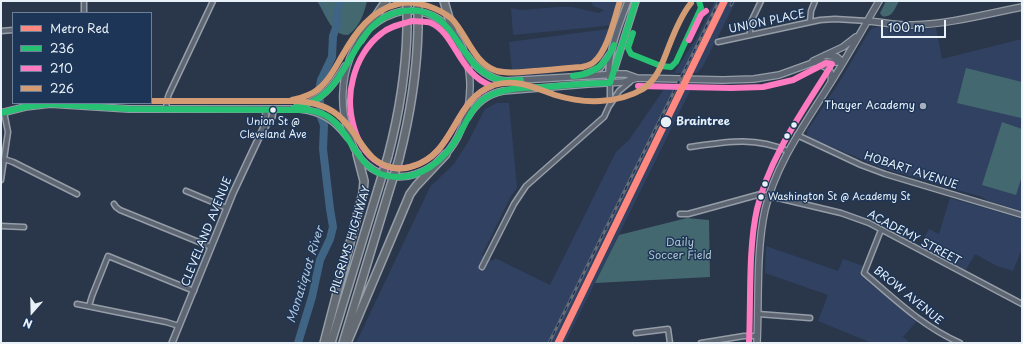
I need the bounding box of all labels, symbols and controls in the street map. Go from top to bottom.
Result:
street label: UNION PLACE [728,7,806,37]
legend [12,12,152,104]
scale bar [883,12,948,38]
text: 100 m [888,18,925,36]
text: Metro Red [50,19,109,37]
text: 236 [50,39,74,57]
text: 210 [50,59,73,77]
text: 226 [50,79,74,97]
place label: Thayer Academy [824,99,915,113]
marker: Thayer Academy [918,101,928,111]
marker: Union St @ Cleveland Ave [268,105,278,115]
marker: Braintree [659,115,673,129]
place label: Braintree [676,115,730,129]
place label: Union St @ Cleveland Ave [239,116,307,140]
unlabelled marker [789,120,799,130]
unlabelled marker [782,131,792,141]
street label: HOBART AVENUE [862,150,960,192]
street label: CLEVELAND AVENUE [179,175,235,289]
unlabelled marker [760,179,770,189]
street label: PILGRIMS HIGHWAY [328,184,374,296]
place label: Washington St @ Academy St [768,191,911,203]
marker: Washington St @ Academy St [756,192,766,202]
street label: ACADEMY STREET [865,208,963,268]
water label: Monatiquot River [284,225,328,325]
park label: Daily Soccer Field [648,236,712,262]
street label: BROW AVENUE [871,264,945,328]
north arrow [12,292,52,332]
text: N [21,314,35,333]

